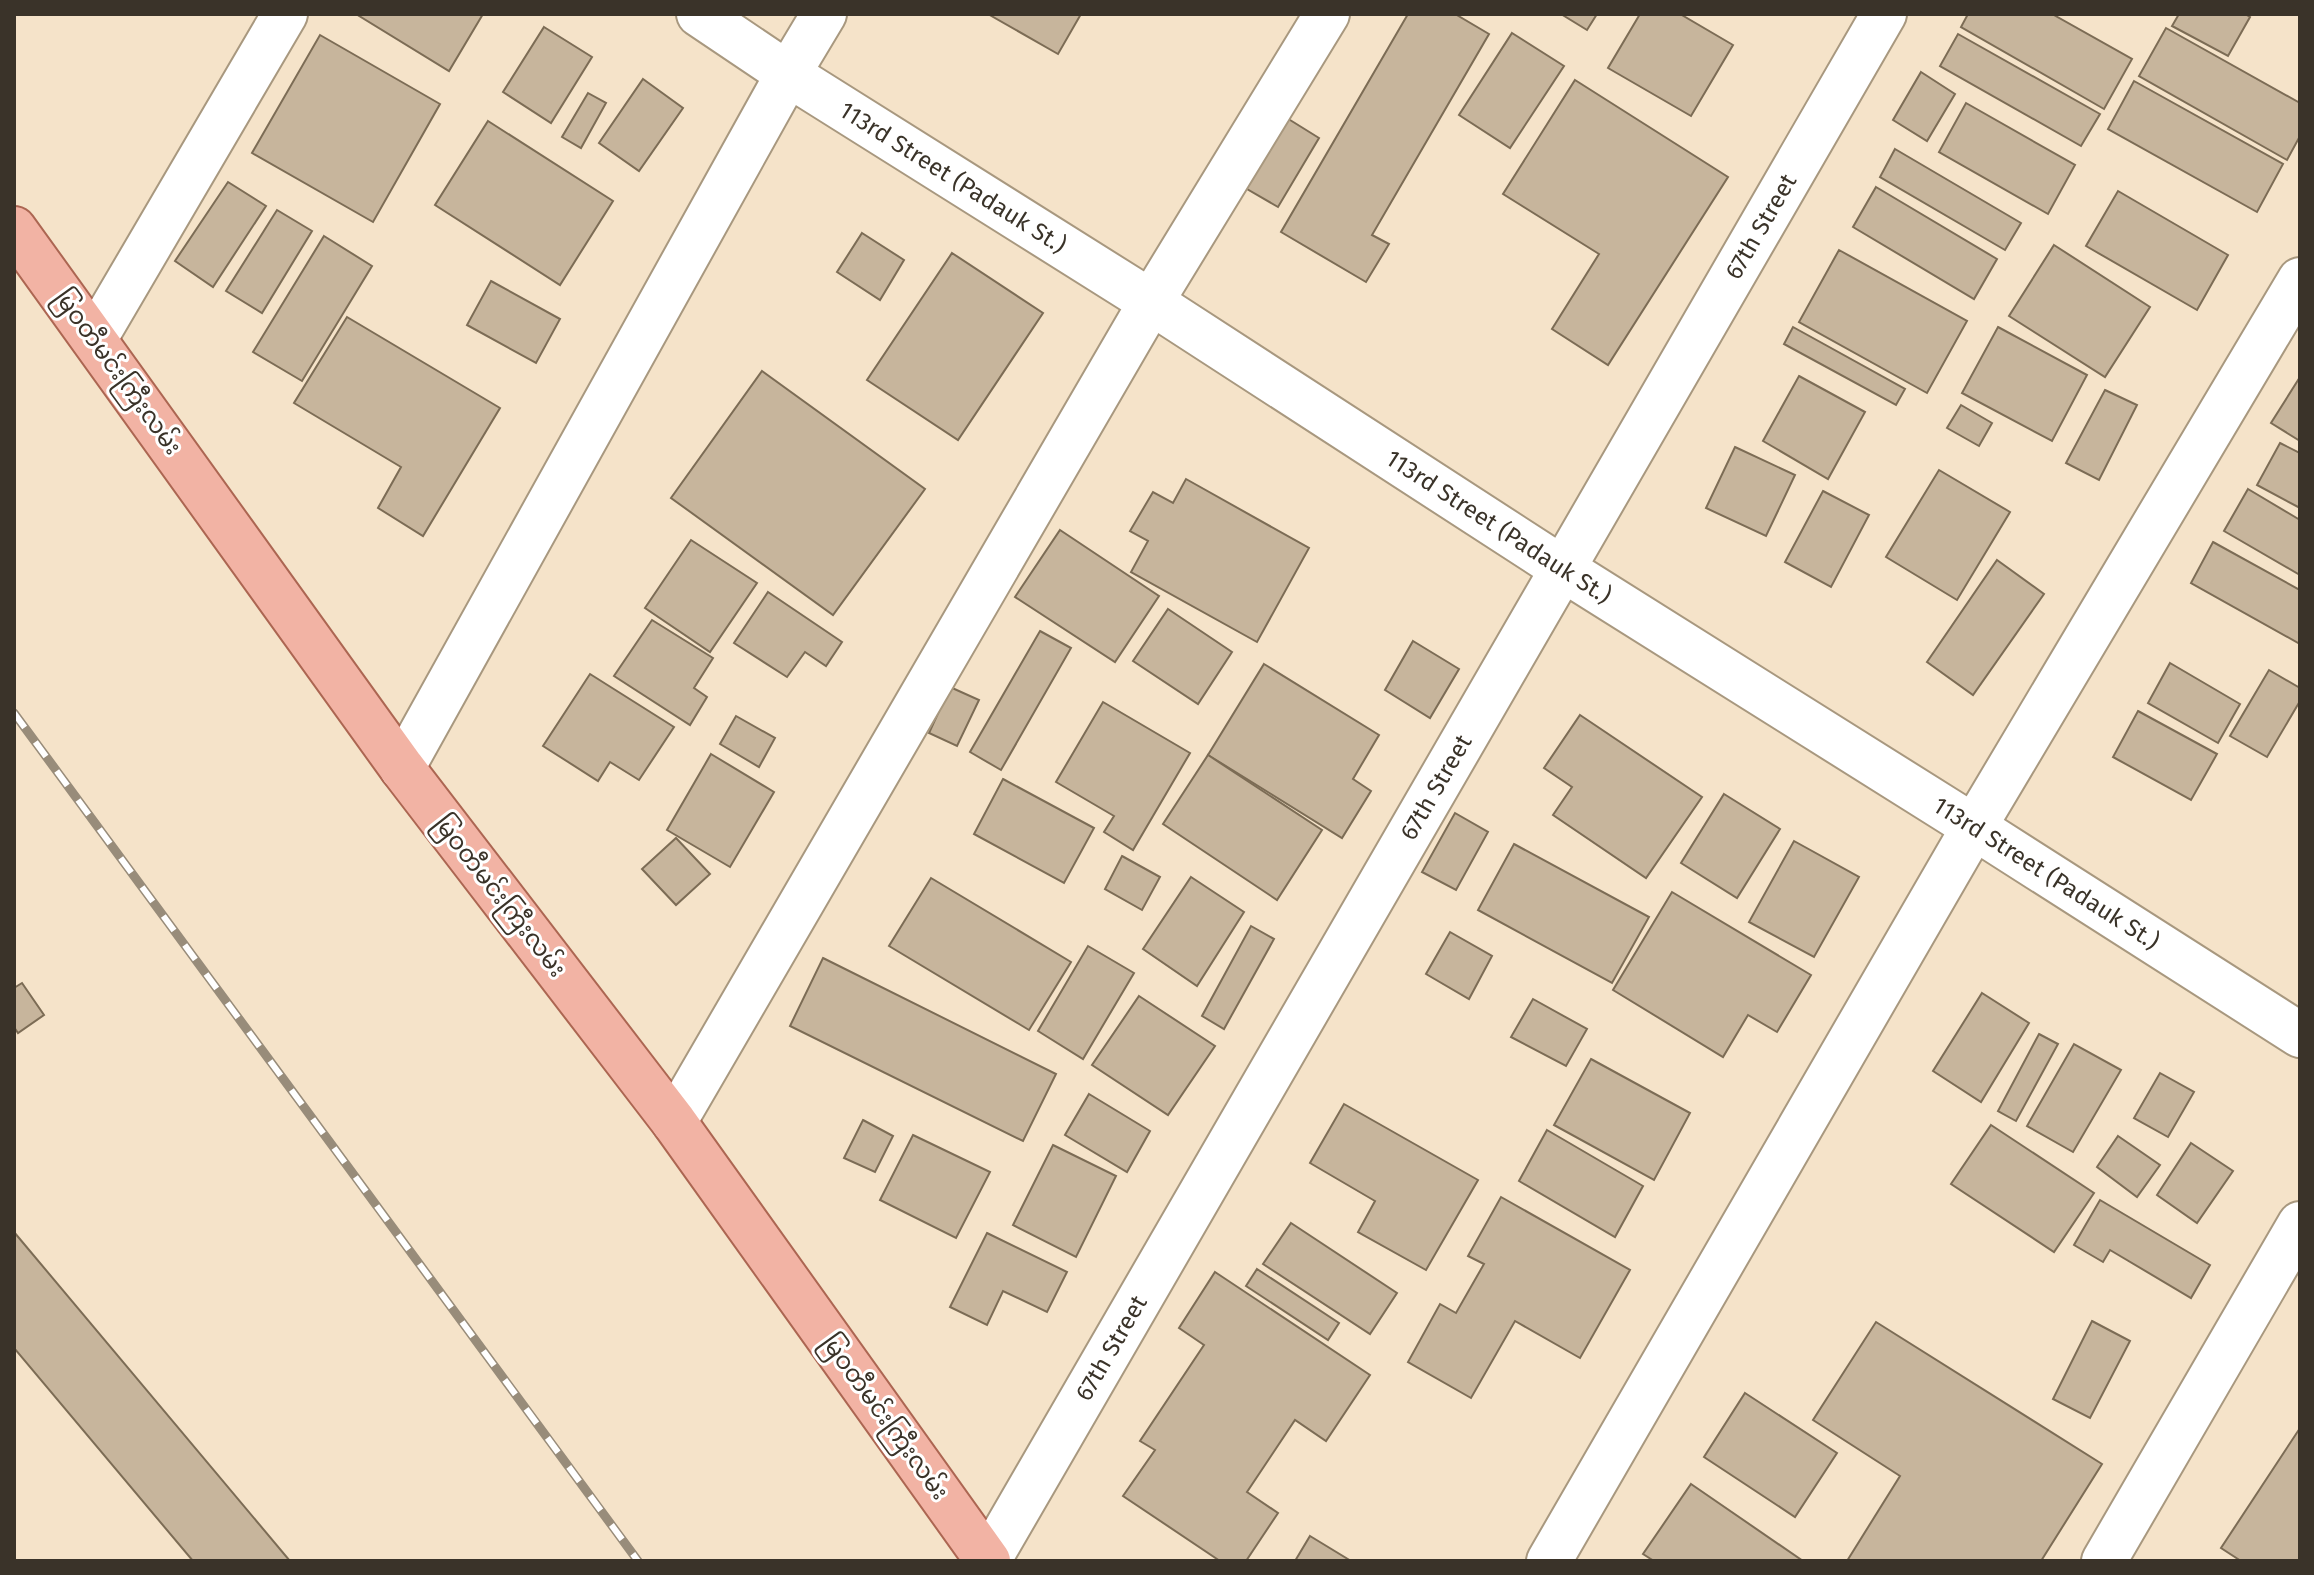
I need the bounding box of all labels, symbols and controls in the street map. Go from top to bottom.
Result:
street label: 113rd Street (Padauk St.) [834,96,1071,259]
street label: 67th Street [1719,169,1802,284]
street label: မြဝတီမင်းကြီးလမ်း [45,283,189,463]
street label: 113rd Street (Padauk St.) [1381,444,1616,610]
street label: 67th Street [1395,729,1478,845]
street label: 113rd Street (Padauk St.) [1928,791,2164,955]
street label: မြဝတီမင်းကြီးလမ်း [424,808,573,985]
street label: 67th Street [1070,1290,1153,1406]
street label: မြဝတီမင်းကြီးလမ်း [812,1328,956,1508]

